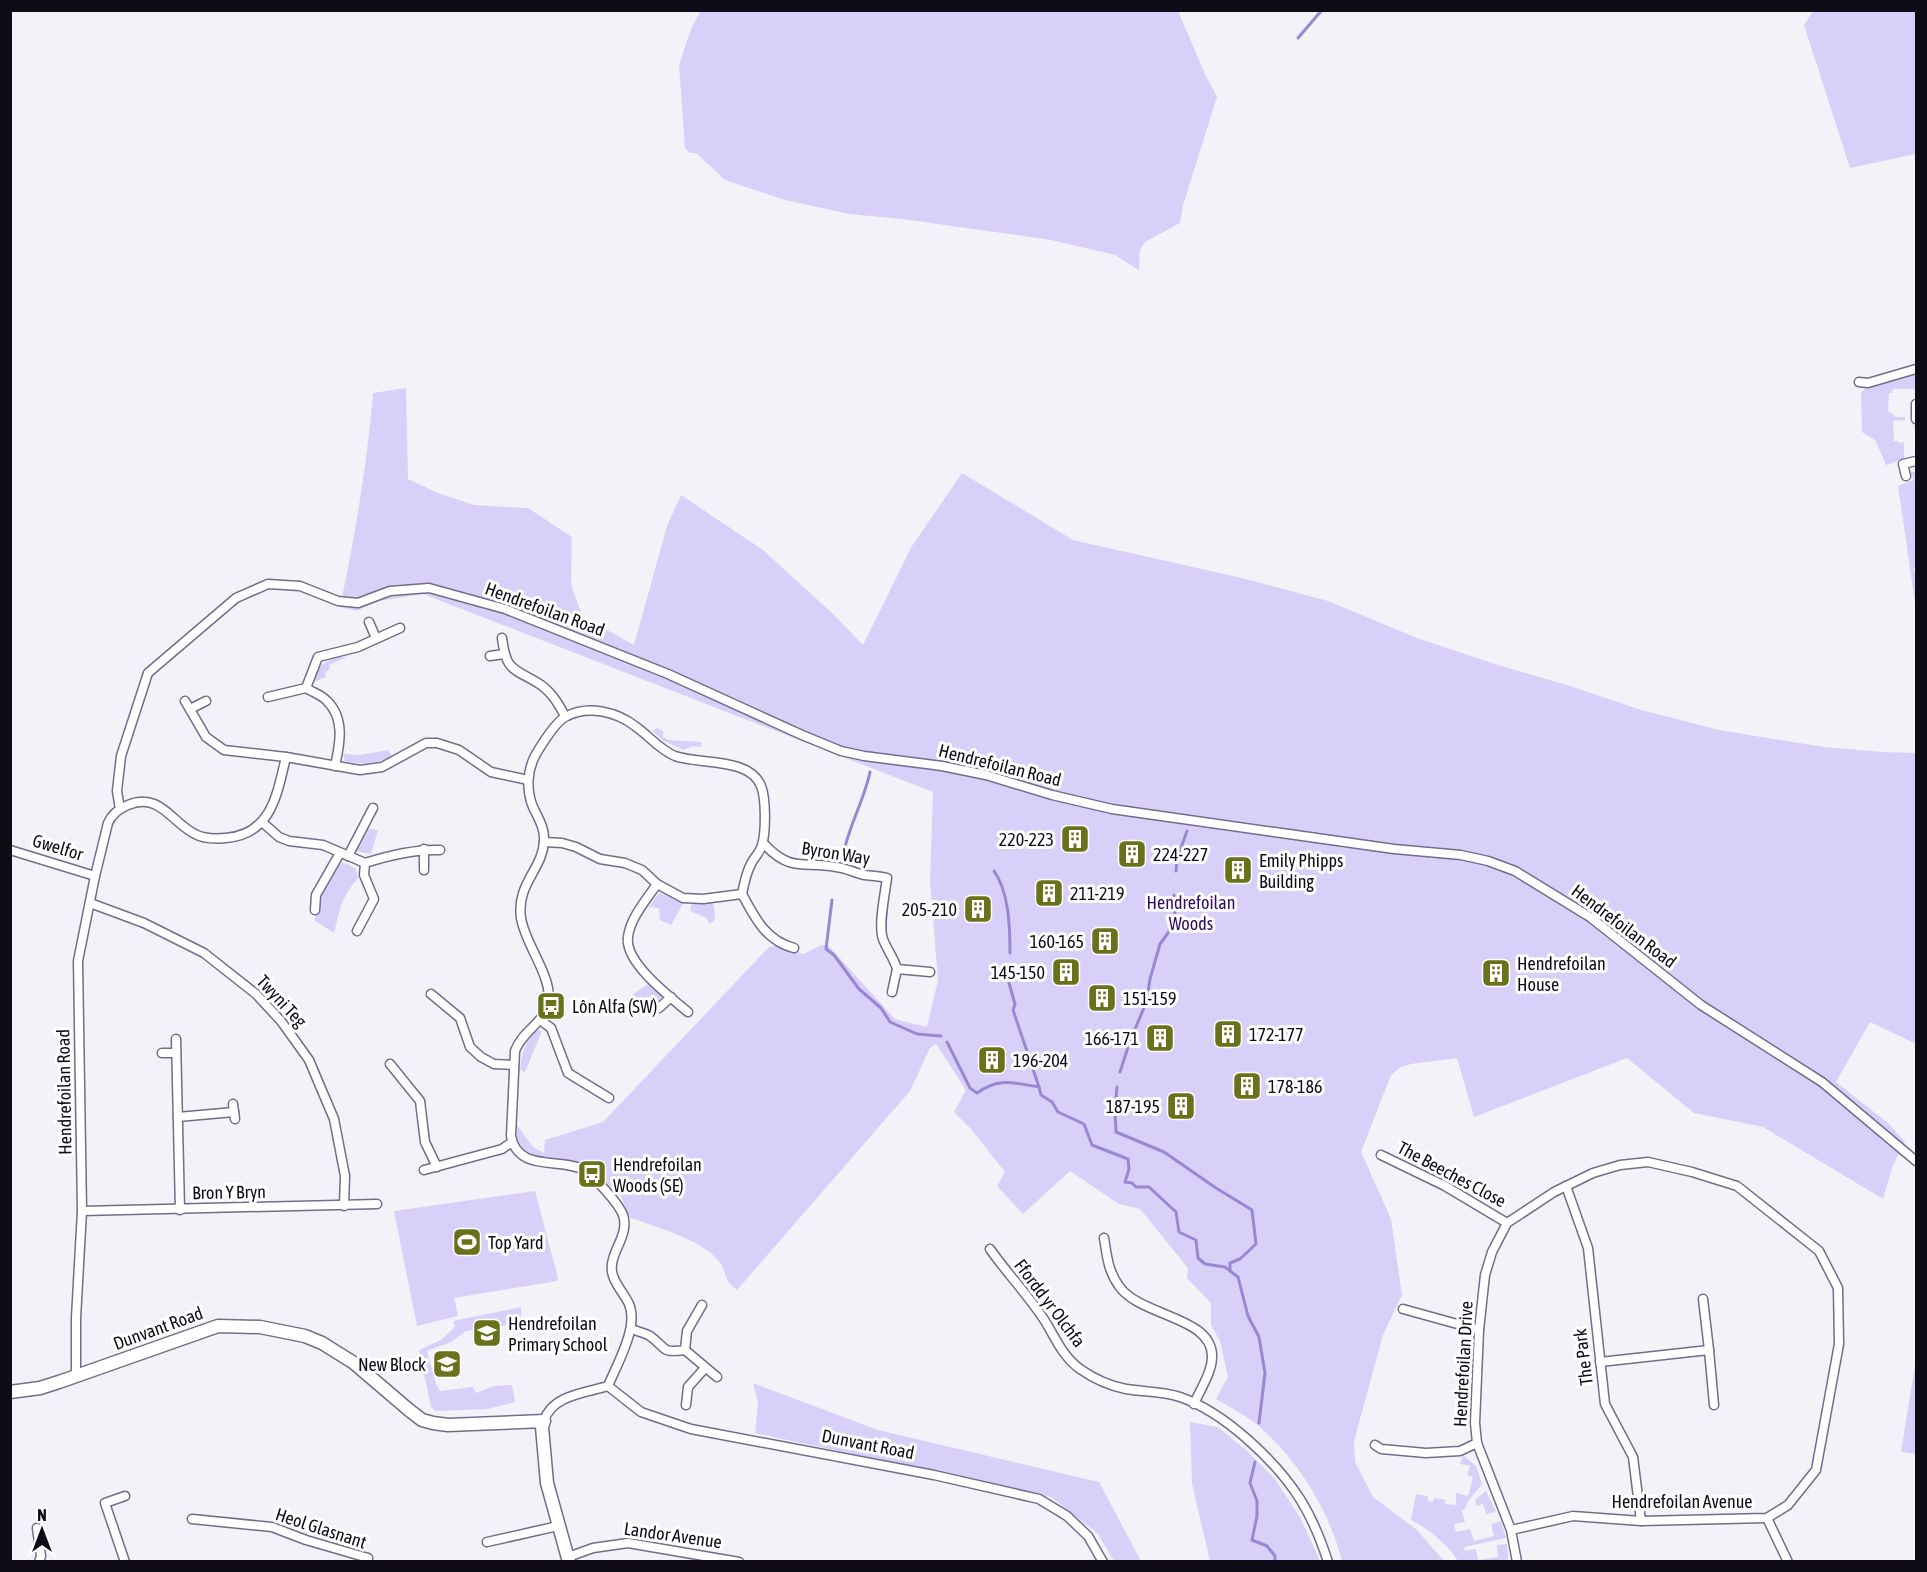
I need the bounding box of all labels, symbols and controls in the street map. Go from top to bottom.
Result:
street label: Hendrefoilan Road [482,578,608,640]
street label: Hendrefoilan Road [937,740,1063,790]
building icon: 220-223 [1059,823,1091,855]
street label: Gwelfor [30,829,86,865]
place label: 220-223 [999,829,1054,850]
street label: Byron Way [800,837,872,869]
building icon: 224-227 [1116,838,1148,870]
place label: 224-227 [1153,844,1208,865]
place label: Emily Phipps Building [1259,850,1343,892]
building icon: Emily Phipps Building [1222,854,1254,886]
building icon: 211-219 [1033,877,1065,909]
street label: Hendrefoilan Road [1568,880,1680,972]
place label: 211-219 [1070,883,1124,904]
park label: Hendrefoilan Woods [1147,892,1235,934]
building icon: 205-210 [962,893,994,925]
place label: 205-210 [902,899,957,920]
building icon: 160-165 [1089,925,1121,957]
place label: 160-165 [1030,931,1084,952]
place label: Hendrefoilan House [1517,953,1606,995]
building icon: 145-150 [1050,956,1082,988]
building icon: Hendrefoilan House [1480,957,1512,989]
place label: 145-150 [991,962,1045,983]
street label: Twyni Teg [253,971,311,1032]
building icon: 151-159 [1086,982,1118,1014]
place label: 151-159 [1123,988,1176,1009]
bus stop icon: Lôn Alfa (SW) [535,990,567,1022]
place label: Lôn Alfa (SW) [572,996,657,1017]
building icon: 172-177 [1212,1018,1244,1050]
building icon: 166-171 [1144,1022,1176,1054]
place label: 172-177 [1249,1024,1303,1045]
place label: 166-171 [1085,1028,1139,1049]
street label: Hendrefoilan Road [52,1029,76,1155]
building icon: 196-204 [976,1044,1008,1076]
place label: 196-204 [1013,1050,1068,1071]
building icon: 178-186 [1231,1070,1263,1102]
place label: 178-186 [1268,1076,1322,1097]
building icon: 187-195 [1165,1090,1197,1122]
place label: 187-195 [1106,1096,1160,1117]
street label: The Beeches Close [1394,1137,1510,1211]
place label: Hendrefoilan Woods (SE) [613,1154,702,1196]
bus stop icon: Hendrefoilan Woods (SE) [576,1158,608,1190]
street label: Bron Y Bryn [192,1181,266,1203]
sports icon: Top Yard [451,1226,483,1258]
place label: Top Yard [488,1232,543,1253]
street label: Ffordd yr Olchfa [1010,1255,1090,1351]
street label: Hendrefoilan Drive [1449,1300,1477,1428]
street label: Dunvant Road [110,1302,206,1354]
place label: Hendrefoilan Primary School [508,1313,608,1355]
school or university icon: Hendrefoilan Primary School [471,1317,503,1349]
street label: The Park [1569,1327,1597,1387]
school or university icon: New Block [431,1348,463,1380]
place label: New Block [358,1354,426,1375]
street label: Dunvant Road [820,1425,916,1463]
street label: Hendrefoilan Avenue [1611,1491,1753,1512]
north arrow [12,1500,72,1560]
street label: Heol Glasnant [273,1503,369,1553]
text: N [37,1506,47,1524]
street label: Landor Avenue [623,1518,723,1552]

